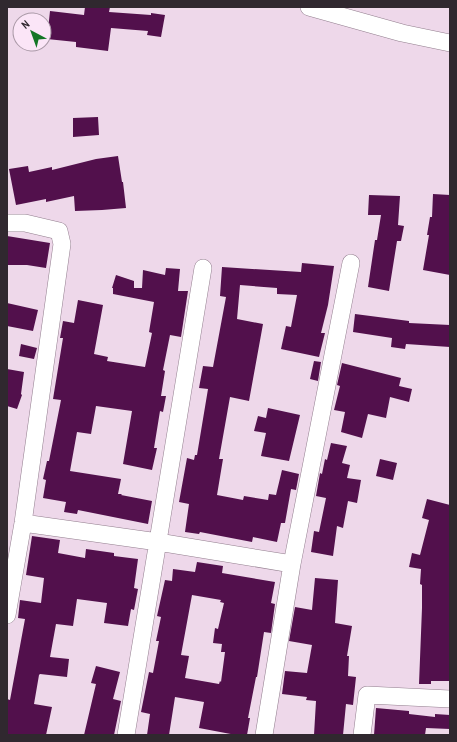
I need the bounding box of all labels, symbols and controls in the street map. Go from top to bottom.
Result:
north arrow [12,12,52,52]
text: N [18,17,32,32]

